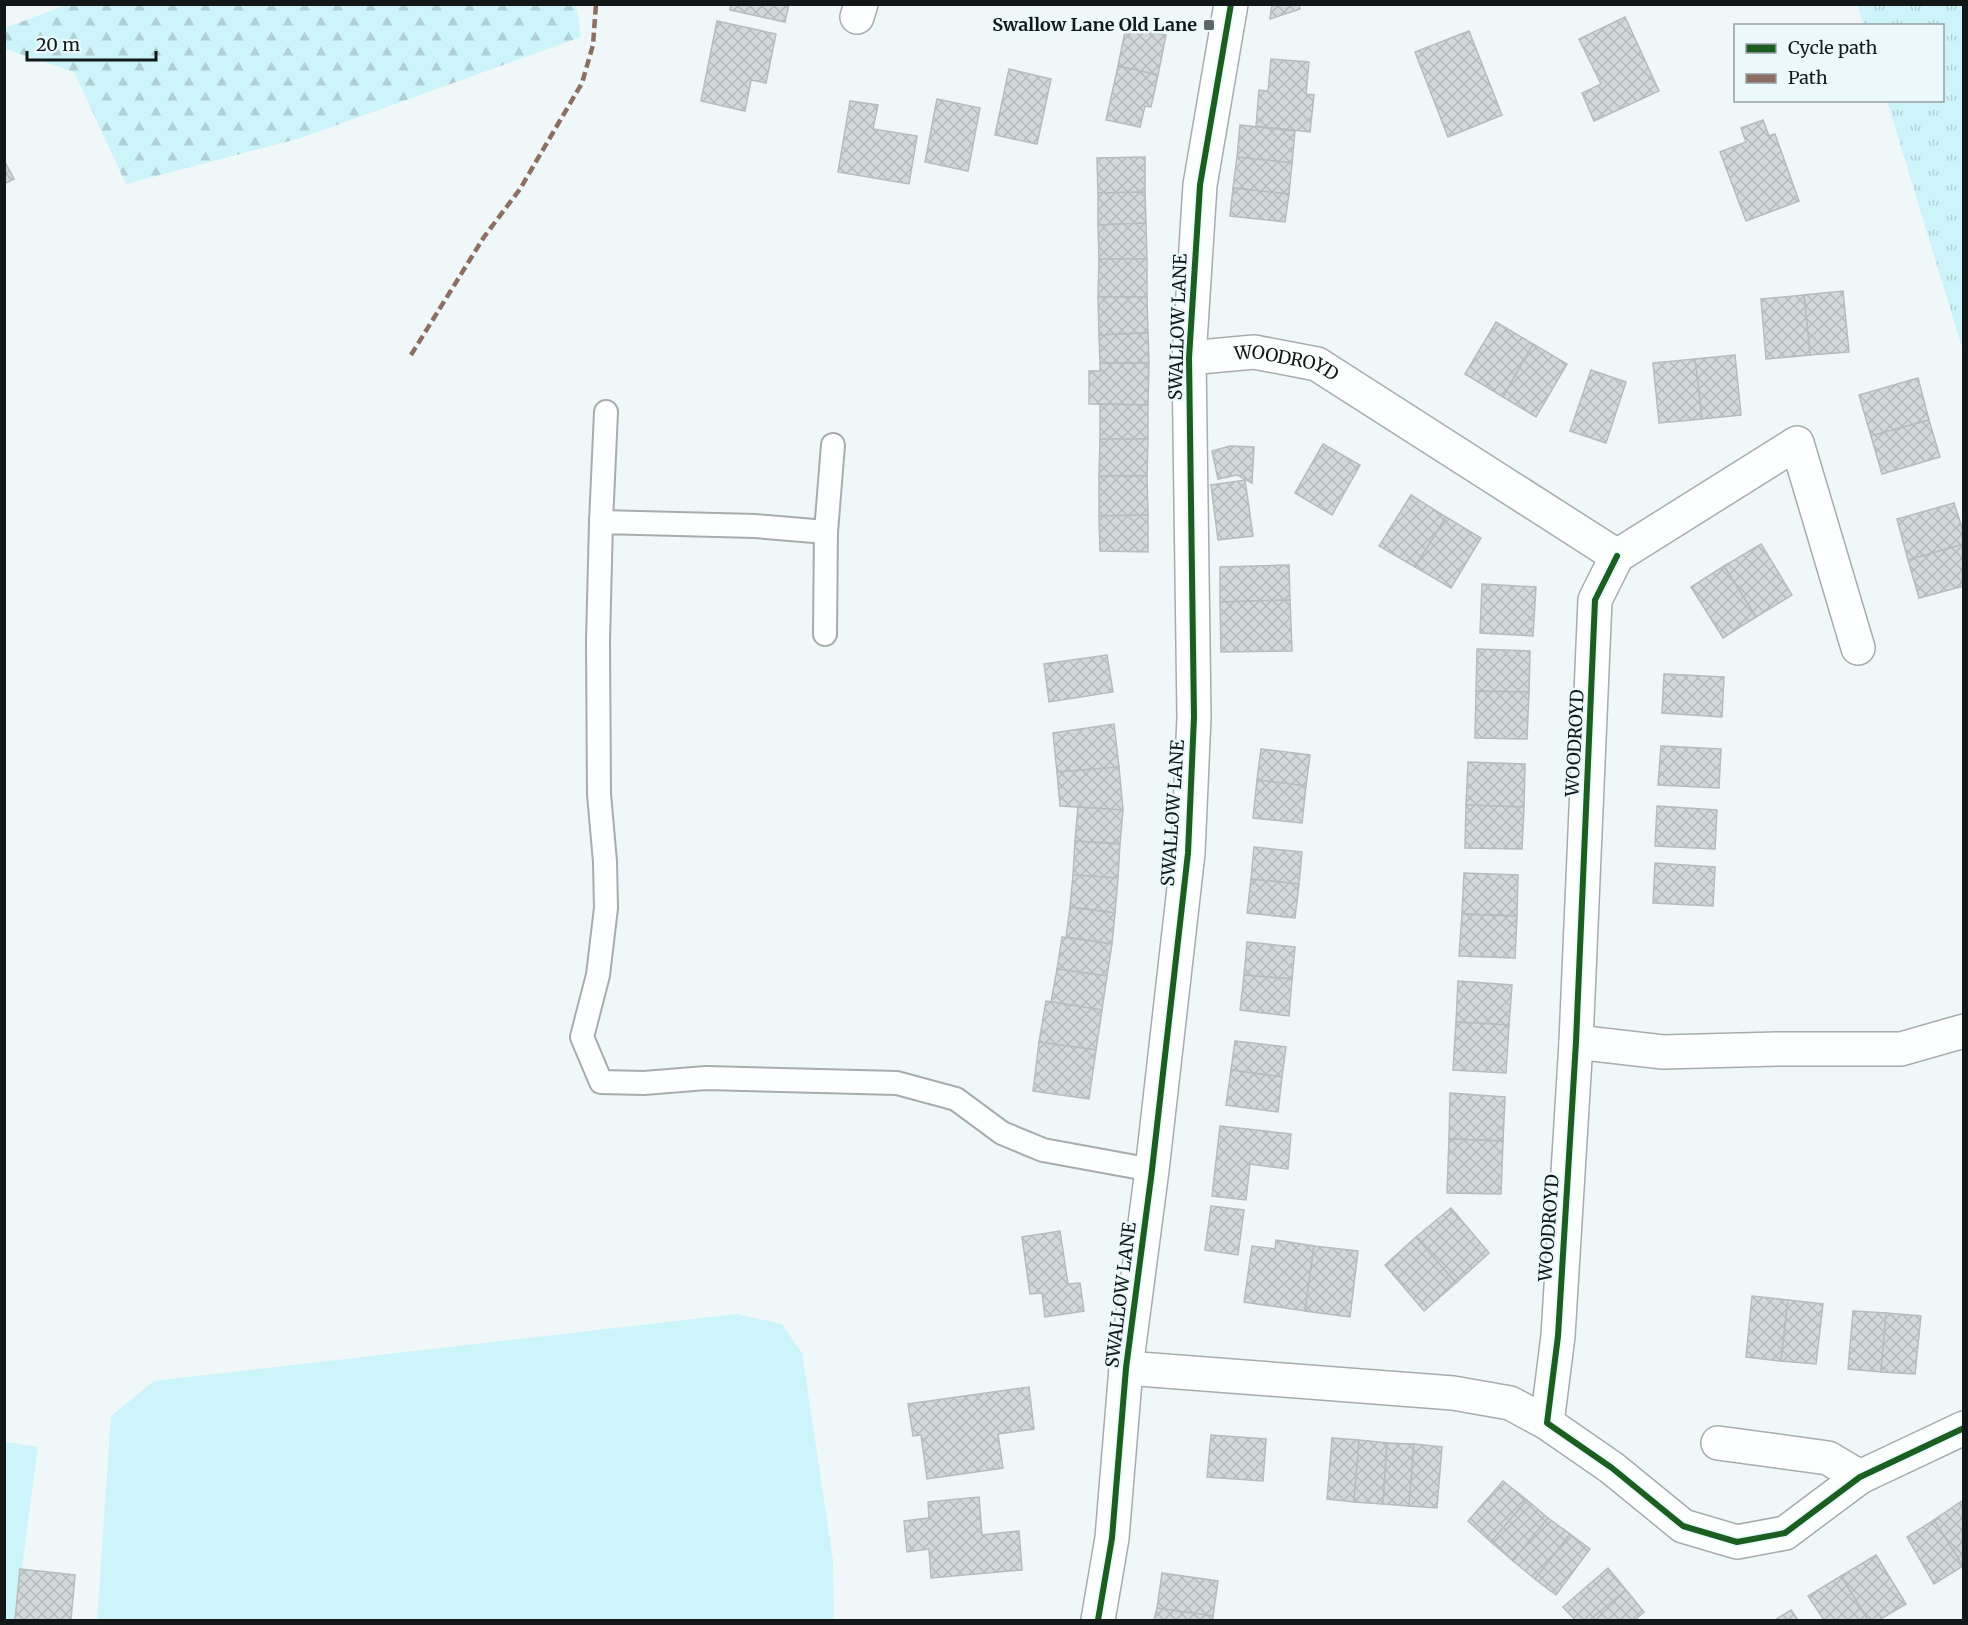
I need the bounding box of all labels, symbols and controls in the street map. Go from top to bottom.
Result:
place label: Swallow Lane Old Lane [992,13,1197,36]
marker: Swallow Lane Old Lane [1202,18,1216,32]
scale bar [27,24,156,62]
legend [1734,24,1944,102]
text: 20 m [36,33,80,56]
text: Cycle path [1788,36,1878,59]
text: Path [1788,66,1828,89]
street label: SWALLOW LANE [1163,253,1192,401]
street label: WOODROYD [1232,340,1343,386]
street label: WOODROYD [1560,689,1589,798]
street label: SWALLOW LANE [1156,738,1189,887]
street label: WOODROYD [1533,1174,1564,1283]
street label: SWALLOW LANE [1100,1220,1141,1369]

